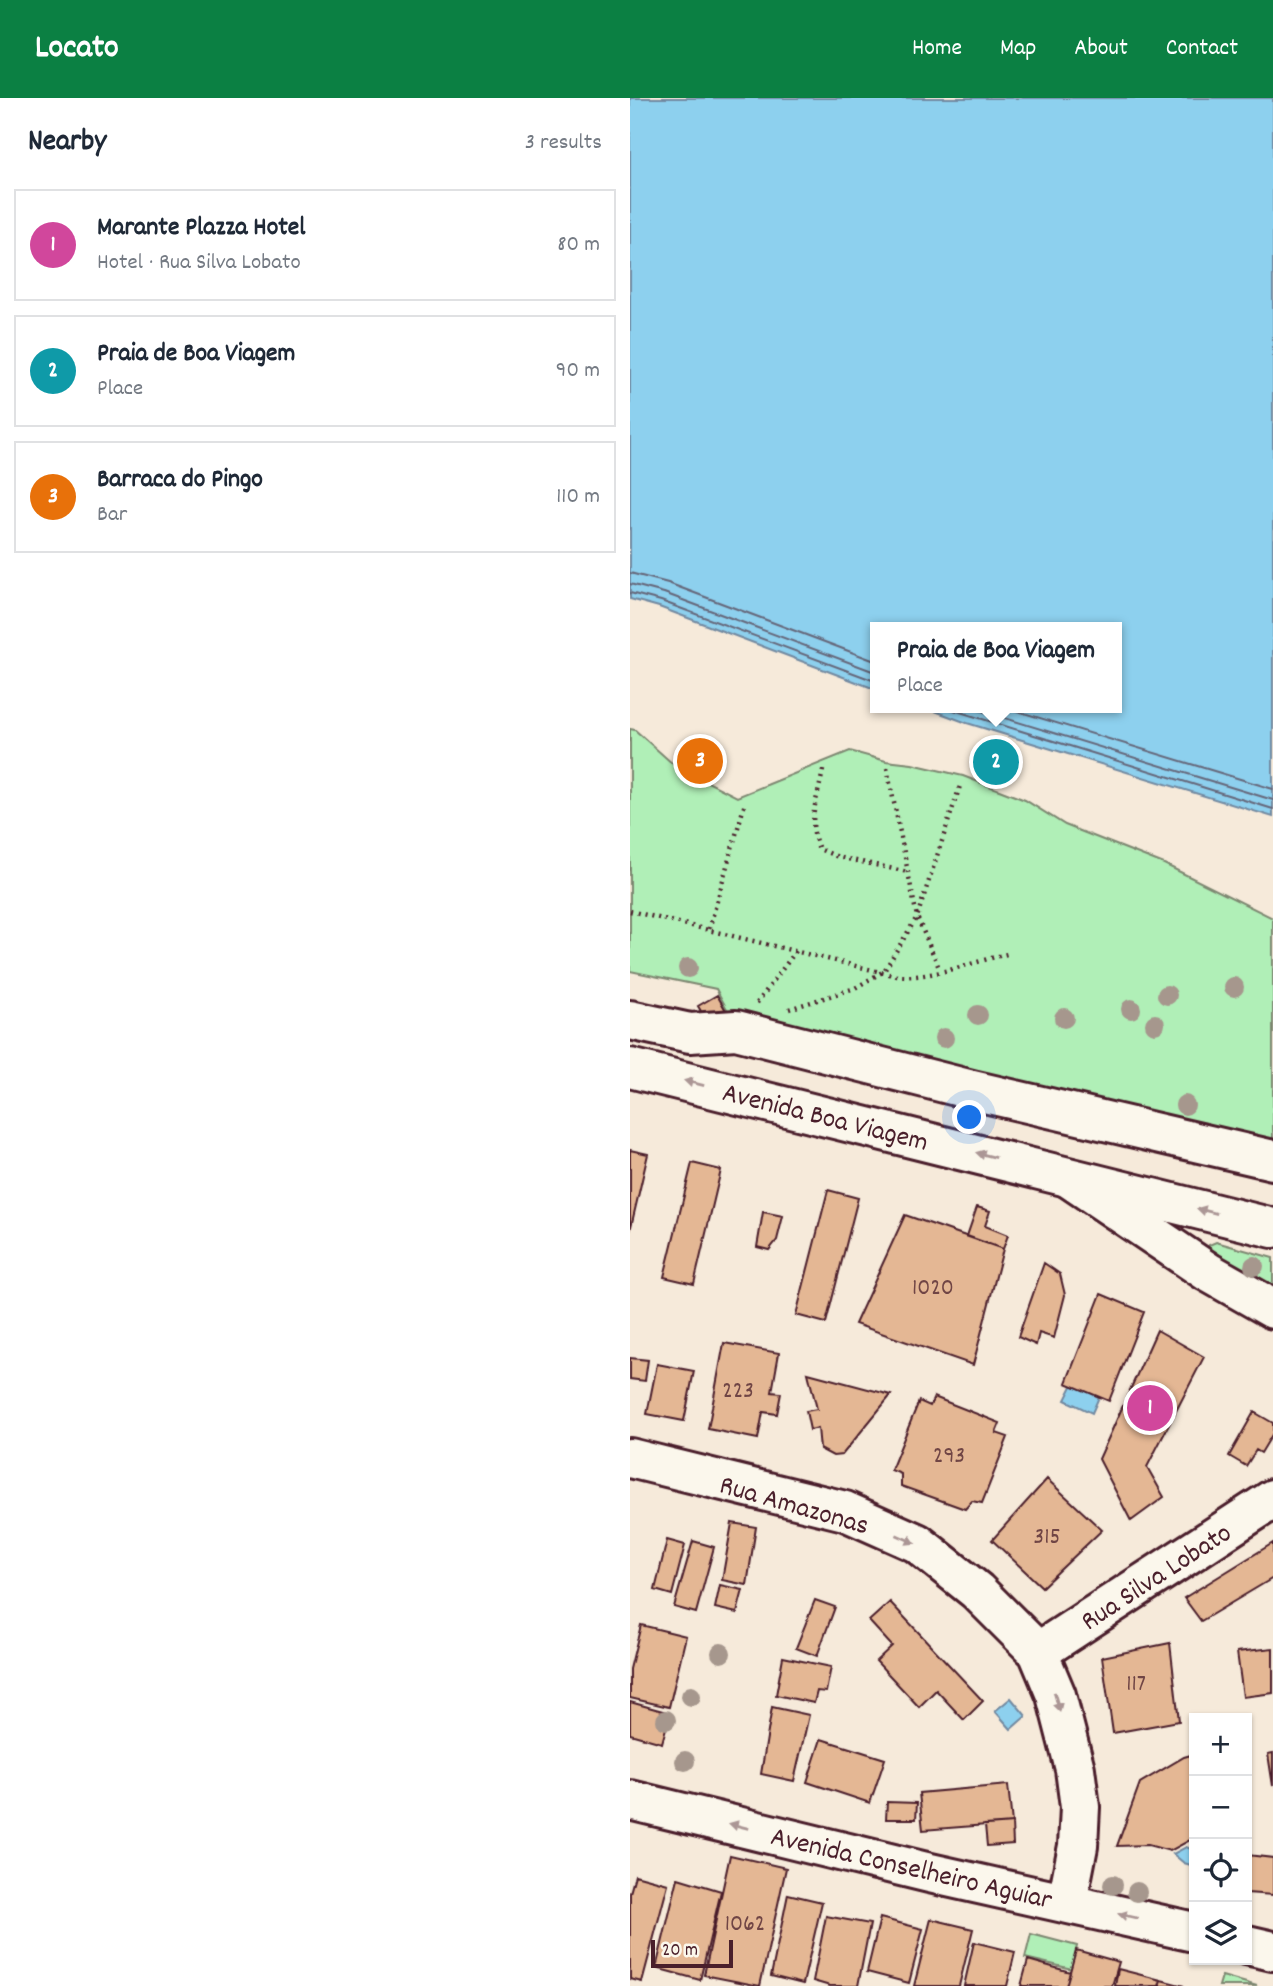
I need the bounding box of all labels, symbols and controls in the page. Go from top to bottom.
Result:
text: Locato [35,26,119,73]
text: Home [912,32,962,66]
text: Map [1000,32,1036,66]
text: About [1074,32,1128,66]
text: Contact [1166,32,1238,66]
text: Nearby [28,122,106,165]
text: 3 results [525,127,602,160]
text: Marante Plazza Hotel [97,210,305,247]
text: 1 [50,229,56,262]
text: 80 m [557,229,600,262]
text: Hotel · Rua Silva Lobato [97,247,301,280]
text: Praia de Boa Viagem [97,336,295,373]
text: 2 [48,355,58,388]
text: 90 m [556,355,600,388]
text: Place [97,373,143,406]
text: Barraca do Pingo [97,462,263,499]
text: 3 [48,481,58,514]
text: 110 m [556,481,600,514]
text: Bar [97,499,127,532]
popup [870,622,1122,713]
text: Praia de Boa Viagem [897,633,1095,670]
text: Place [897,670,943,703]
pin: 3 [677,735,723,787]
pin: 2 [973,736,1019,788]
street label: Avenida Boa Viagem [718,1075,932,1165]
one-way arrow [683,1077,705,1088]
your location [952,1100,986,1134]
one-way arrow [975,1149,997,1160]
one-way arrow [1196,1205,1218,1216]
house number: 1020 [912,1272,954,1306]
house number: 223 [722,1375,754,1409]
pin: 1 [1127,1382,1173,1434]
house number: 293 [933,1440,965,1474]
street label: Rua Amazonas [714,1467,873,1548]
street label: Rua Silva Lobato [1074,1515,1241,1643]
house number: 315 [1033,1521,1061,1555]
one-way arrow [896,1534,917,1545]
house number: 117 [1126,1668,1146,1702]
one-way arrow [1053,1691,1063,1712]
map controls [1189,1713,1252,1965]
button: + [1189,1713,1252,1776]
button: − [1189,1776,1252,1839]
street label: Avenida Conselheiro Aguiar [766,1819,1056,1923]
one-way arrow [728,1821,750,1832]
button: locate [1189,1839,1252,1902]
button: layers [1189,1902,1252,1965]
house number: 1062 [725,1908,765,1942]
one-way arrow [1117,1911,1139,1922]
scale bar [651,1937,733,1969]
text: 20 m [662,1938,698,1965]

